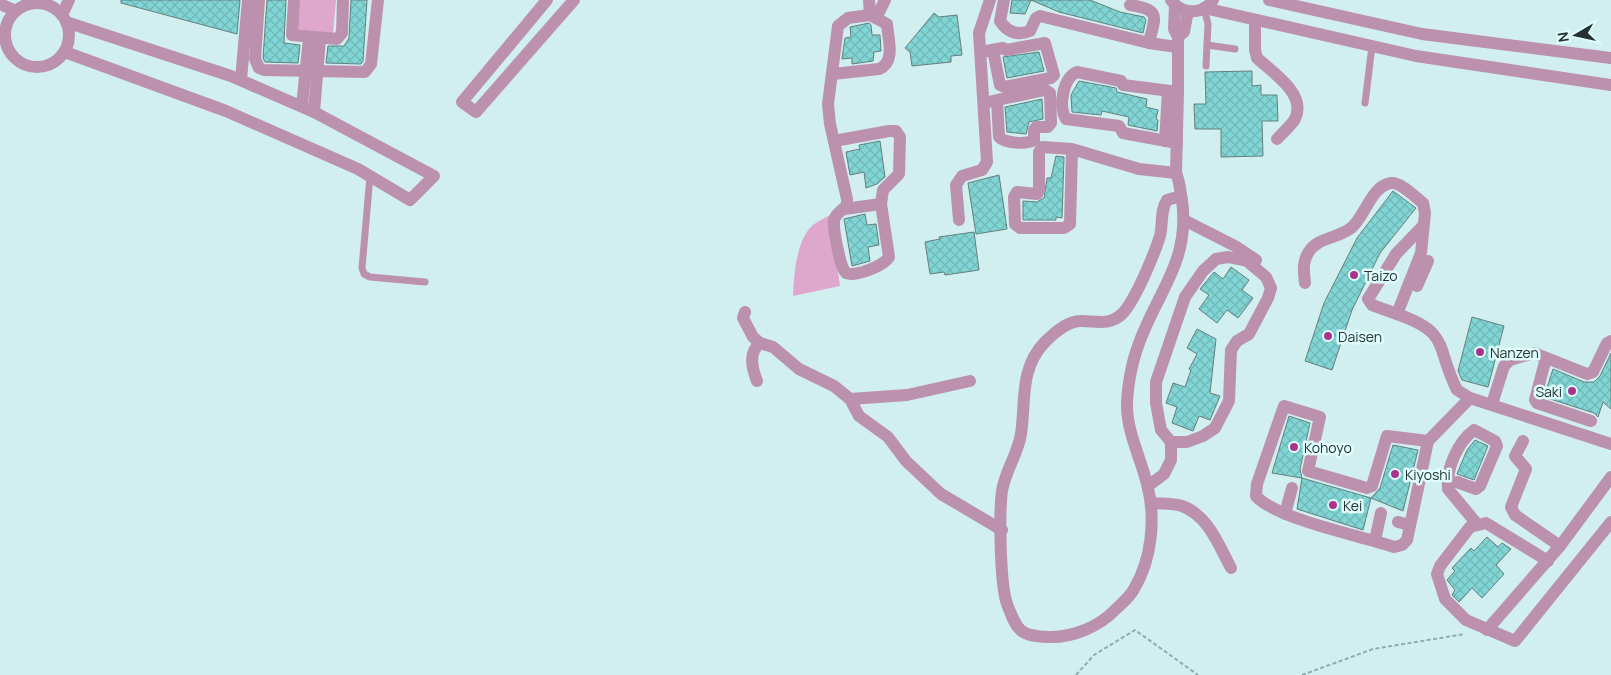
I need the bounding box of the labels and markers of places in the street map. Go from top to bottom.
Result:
place label: Taizo [1364,266,1398,285]
marker: Taizo [1348,269,1360,281]
place label: Daisen [1338,327,1382,346]
marker: Daisen [1322,330,1334,342]
place label: Nanzen [1490,343,1539,362]
marker: Nanzen [1474,346,1486,358]
place label: Saki [1535,382,1562,401]
marker: Saki [1566,385,1578,397]
place label: Kohoyo [1304,438,1352,457]
marker: Kohoyo [1288,441,1300,453]
place label: Kiyoshi [1405,465,1451,484]
marker: Kiyoshi [1389,468,1401,480]
place label: Kei [1343,496,1362,515]
marker: Kei [1327,499,1339,511]

